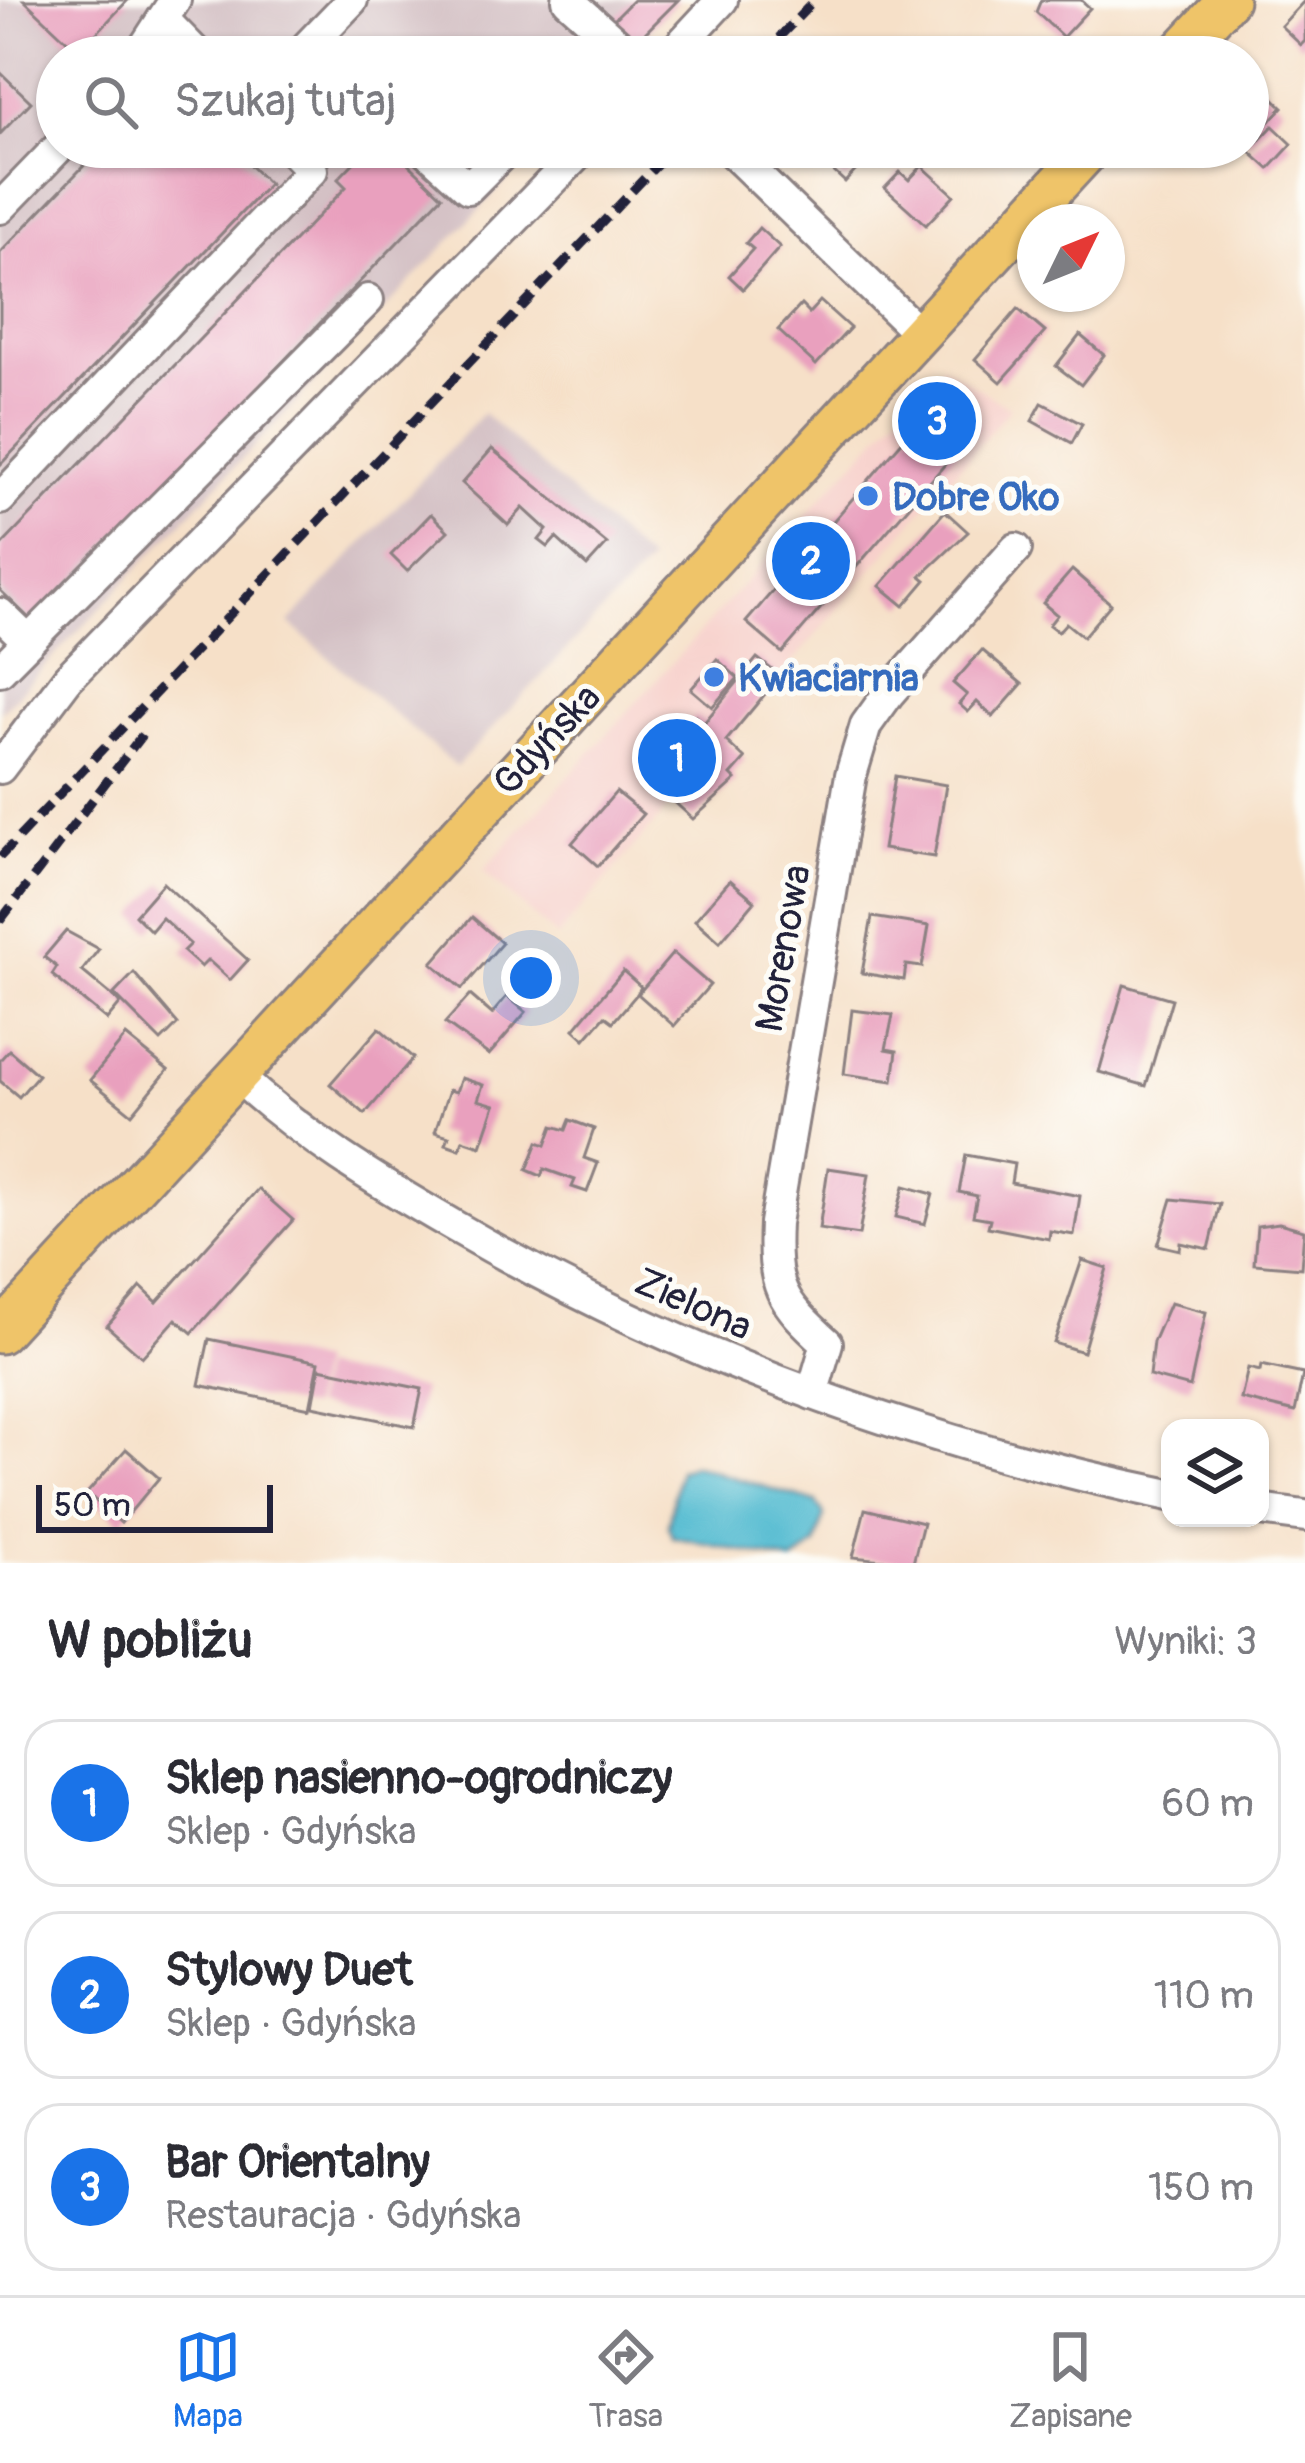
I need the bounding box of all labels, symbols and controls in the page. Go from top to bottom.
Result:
search box [36,36,1269,168]
icon: search [78,69,144,135]
text: Szukaj tutaj [174,74,396,130]
north arrow [1017,204,1125,312]
pin: 3 [898,376,976,466]
place label: Dobre Oko [892,473,1059,522]
marker: Dobre Oko [855,483,881,509]
pin: 2 [772,516,850,606]
place label: Kwiaciarnia [738,654,919,703]
marker: Kwiaciarnia [701,664,727,690]
street label: Gdyńska [483,674,611,806]
pin: 1 [638,713,716,803]
street label: Morenowa [745,861,822,1035]
your location [501,948,561,1008]
street label: Zielona [627,1257,759,1352]
map controls [1161,1419,1269,1527]
button: layers [1161,1419,1269,1527]
scale bar [36,1479,273,1532]
text: 50 m [54,1485,131,1526]
text: W pobliżu [48,1609,253,1673]
text: Wyniki: 3 [1114,1617,1257,1666]
text: Sklep nasienno-ogrodniczy [165,1751,672,1807]
text: 1 [82,1779,98,1828]
text: 60 m [1162,1779,1254,1828]
text: Sklep · Gdyńska [165,1807,416,1856]
text: Stylowy Duet [165,1943,413,1999]
text: 2 [79,1971,101,2020]
text: 110 m [1154,1971,1254,2020]
text: Sklep · Gdyńska [165,1999,416,2048]
text: Bar Orientalny [165,2135,430,2191]
text: 3 [79,2163,101,2212]
text: 150 m [1148,2163,1254,2212]
text: Restauracja · Gdyńska [165,2191,521,2240]
tab: Mapa [173,2324,243,2437]
tab: Trasa [589,2324,663,2437]
tab: Zapisane [1009,2324,1132,2437]

